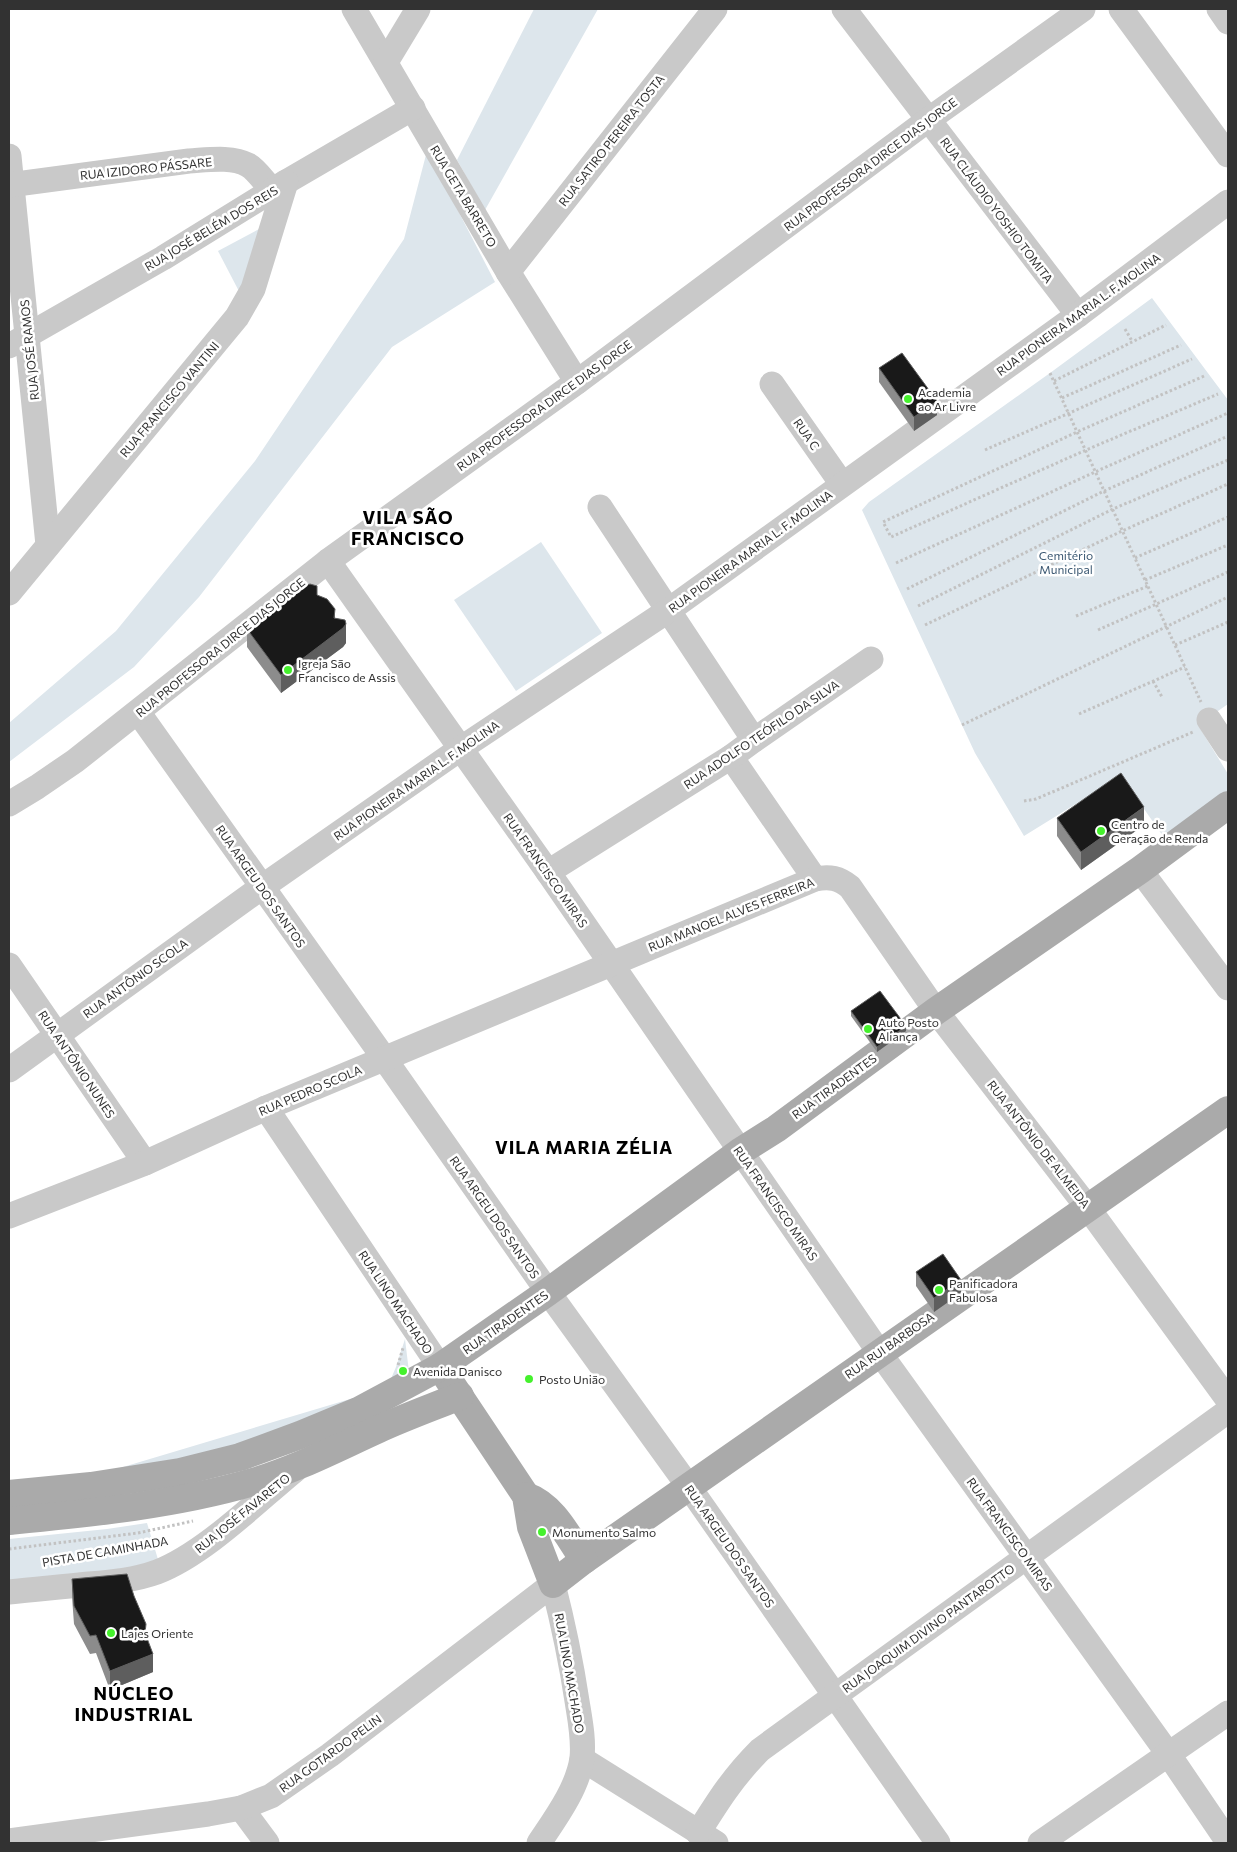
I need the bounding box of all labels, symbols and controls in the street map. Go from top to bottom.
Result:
street label: RUA SATIRO PEREIRA TOSTA [555,72,667,208]
street label: RUA PROFESSORA DIRCE DIAS JORGE [781,94,960,234]
street label: RUA CLÁUDIO YOSHIO TOMITA [938,135,1056,285]
street label: RUA GETA BARRETO [428,143,500,250]
street label: RUA IZIDORO PÁSSARE [79,154,213,182]
street label: RUA JOSÉ BELÉM DOS REIS [142,183,281,274]
street label: RUA PIONEIRA MARIA L. F. MOLINA [993,250,1163,378]
street label: RUA JOSÉ RAMOS [17,299,42,401]
street label: RUA PROFESSORA DIRCE DIAS JORGE [454,337,635,474]
street label: RUA FRANCISCO VANTINI [117,339,221,459]
place label: Academia ao Ar Livre [918,385,976,413]
marker: Academia ao Ar Livre [902,393,914,405]
street label: RUA C [791,416,823,452]
street label: RUA PIONEIRA MARIA L. F. MOLINA [665,487,835,615]
district label: VILA SÃO FRANCISCO [351,506,465,549]
park label: Cemitério Municipal [1039,548,1093,576]
street label: RUA PROFESSORA DIRCE DIAS JORGE [133,575,308,720]
place label: Igreja São Francisco de Assis [298,656,396,684]
marker: Igreja São Francisco de Assis [282,664,294,676]
street label: RUA ADOLFO TEÓFILO DA SILVA [681,677,841,791]
street label: RUA PIONEIRA MARIA L. F. MOLINA [330,717,502,843]
street label: RUA FRANCISCO MIRAS [501,810,591,930]
place label: Centro de Geração de Renda [1111,817,1208,845]
street label: RUA ARGEU DOS SANTOS [213,822,309,950]
marker: Centro de Geração de Renda [1095,825,1107,837]
street label: RUA MANOEL ALVES FERREIRA [646,874,816,954]
street label: RUA ANTÔNIO SCOLA [80,935,190,1021]
street label: RUA ANTÔNIO NUNES [36,1008,118,1120]
place label: Auto Posto Aliança [878,1015,939,1043]
marker: Auto Posto Aliança [862,1023,874,1035]
street label: RUA TIRADENTES [789,1051,879,1121]
street label: RUA PEDRO SCOLA [256,1062,364,1118]
street label: RUA ANTÔNIO DE ALMEIDA [985,1077,1093,1211]
district label: VILA MARIA ZÉLIA [495,1136,673,1158]
street label: RUA FRANCISCO MIRAS [731,1143,821,1263]
street label: RUA ARGEU DOS SANTOS [447,1153,543,1281]
street label: RUA LINO MACHADO [356,1248,436,1357]
place label: Panificadora Fabulosa [949,1276,1018,1304]
marker: Panificadora Fabulosa [933,1284,945,1296]
street label: RUA TIRADENTES [460,1287,550,1357]
street label: RUA RUI BARBOSA [842,1309,936,1381]
place label: Avenida Danisco [413,1364,502,1378]
marker: Avenida Danisco [397,1365,409,1377]
place label: Posto União [539,1372,605,1386]
marker: Posto União [523,1373,535,1385]
street label: RUA JOSÉ FAVARETO [192,1470,293,1556]
street label: RUA FRANCISCO MIRAS [964,1475,1056,1593]
street label: RUA ARGEU DOS SANTOS [682,1482,778,1610]
place label: Monumento Salmo [552,1525,656,1539]
marker: Monumento Salmo [536,1526,548,1538]
street label: PISTA DE CAMINHADA [41,1533,169,1569]
street label: RUA JOAQUIM DIVINO PANTAROTTO [839,1561,1018,1696]
street label: RUA LINO MACHADO [553,1612,587,1734]
place label: Lajes Oriente [121,1626,193,1640]
marker: Lajes Oriente [105,1627,117,1639]
district label: NÚCLEO INDUSTRIAL [74,1682,194,1725]
street label: RUA GOTARDO PELIN [276,1711,384,1795]

